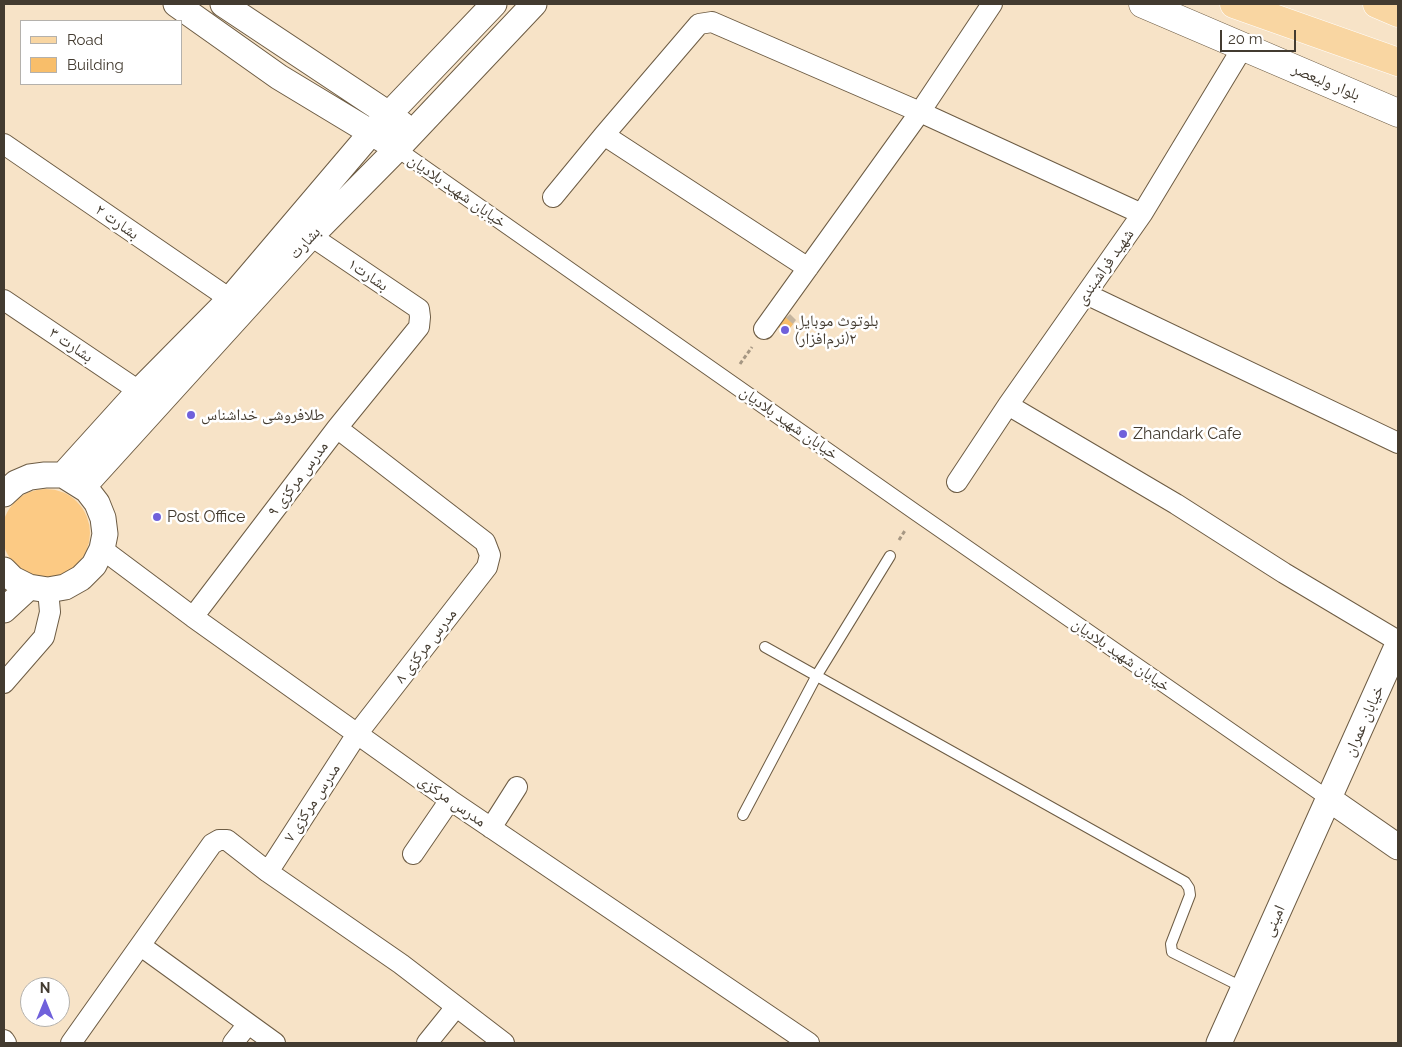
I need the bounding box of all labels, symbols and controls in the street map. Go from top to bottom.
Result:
legend [20,20,182,85]
scale bar [1222,20,1298,52]
text: 20 m [1228,30,1263,48]
text: Road [67,31,103,49]
text: Building [67,56,124,74]
street label: بلوار ولیعصر [1289,59,1363,105]
street label: خیابان شهید بلادیان [404,150,510,232]
street label: بشارت ۲ [91,200,143,244]
street label: بشارت [285,223,325,263]
street label: شهید فراشبندی [1072,225,1138,309]
street label: بشارت۱ [344,255,392,295]
place label: بلوتوث موبایل (نرم‌افزار)۲ [795,311,878,349]
street label: بشارت ۳ [45,323,97,367]
marker: بلوتوث موبایل (نرم‌افزار)۲ [779,324,791,336]
street label: خیابان شهید بلادیان [736,382,842,464]
place label: طلافروشی خداشناس [201,405,325,425]
marker: طلافروشی خداشناس [185,409,197,421]
place label: Zhandark Cafe [1133,424,1241,444]
marker: Zhandark Cafe [1117,428,1129,440]
street label: مدرس مرکزی ۹ [263,438,333,520]
place label: Post Office [167,507,245,527]
marker: Post Office [151,511,163,523]
street label: مدرس مرکزی ۸ [391,605,461,687]
street label: خیابان شهید بلادیان [1068,614,1174,696]
street label: خیابان عمران [1340,682,1388,760]
street label: مدرس مرکزی ۷ [280,760,344,846]
street label: مدرس مرکزی [415,771,489,831]
street label: امینی [1259,902,1289,940]
north arrow [20,977,70,1027]
text: N [40,980,50,996]

